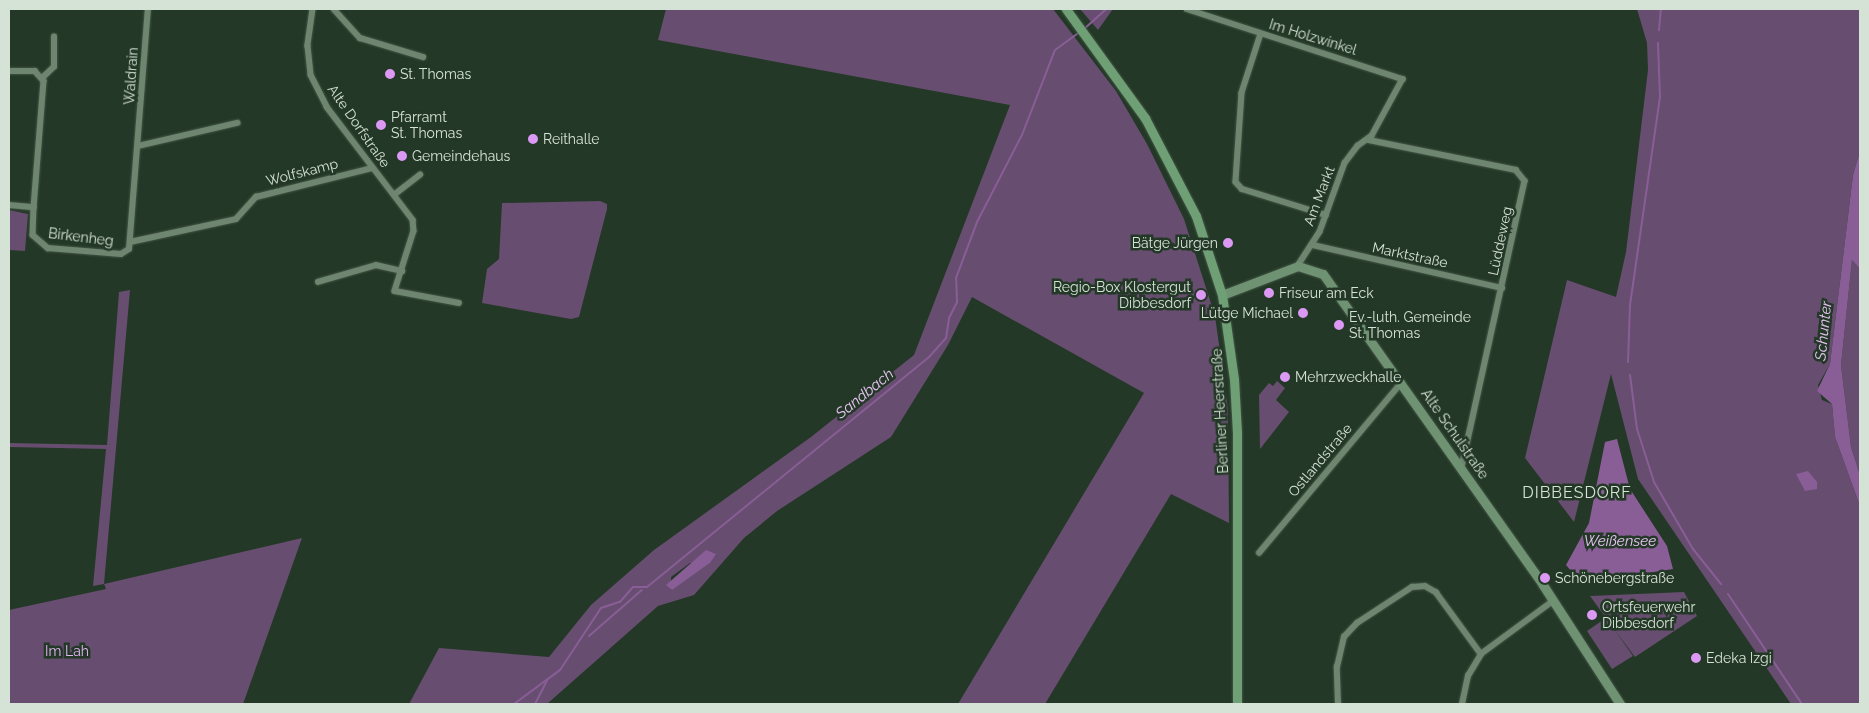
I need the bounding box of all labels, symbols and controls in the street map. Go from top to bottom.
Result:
street label: Im Holzwinkel [1267,16,1359,58]
street label: Waldrain [121,47,141,105]
place label: St. Thomas [400,66,472,82]
marker: St. Thomas [384,68,396,80]
street label: Alte Dorfstraße [324,81,394,171]
place label: Pfarramt St. Thomas [391,109,463,142]
marker: Pfarramt St. Thomas [375,119,387,131]
place label: Reithalle [543,131,599,147]
marker: Reithalle [527,133,539,145]
place label: Gemeindehaus [412,148,510,164]
marker: Gemeindehaus [396,150,408,162]
street label: Wolfskamp [264,155,340,189]
street label: Am Markt [1300,164,1338,228]
street label: Lüddeweg [1485,205,1515,277]
street label: Birkenheg [47,225,115,249]
place label: Bätge Jürgen [1131,235,1218,251]
marker: Bätge Jürgen [1222,237,1234,249]
street label: Marktstraße [1371,239,1449,271]
place label: Regio-Box Klostergut Dibbesdorf [1053,279,1191,312]
place label: Friseur am Eck [1279,285,1374,301]
marker: Friseur am Eck [1263,287,1275,299]
marker: Regio-Box Klostergut Dibbesdorf [1195,289,1207,301]
water label: Schunter [1812,300,1836,362]
place label: Lütge Michael [1201,305,1293,321]
marker: Lütge Michael [1297,307,1309,319]
place label: Ev.-luth. Gemeinde St. Thomas [1349,309,1471,342]
marker: Ev.-luth. Gemeinde St. Thomas [1333,319,1345,331]
street label: Berliner Heerstraße [1208,348,1232,474]
water label: Sandbach [832,365,898,423]
place label: Mehrzweckhalle [1295,369,1401,385]
marker: Mehrzweckhalle [1279,371,1291,383]
street label: Alte Schulstraße [1418,386,1492,482]
street label: Ostlandstraße [1285,420,1355,500]
district label: DIBBESDORF [1521,483,1633,503]
water label: Weißensee [1584,533,1656,551]
place label: Schönebergstraße [1555,570,1674,586]
marker: Schönebergstraße [1539,572,1551,584]
place label: Ortsfeuerwehr Dibbesdorf [1602,599,1695,632]
marker: Ortsfeuerwehr Dibbesdorf [1586,609,1598,621]
park label: Im Lah [45,643,89,659]
place label: Edeka Izgi [1706,650,1772,666]
marker: Edeka Izgi [1690,652,1702,664]

